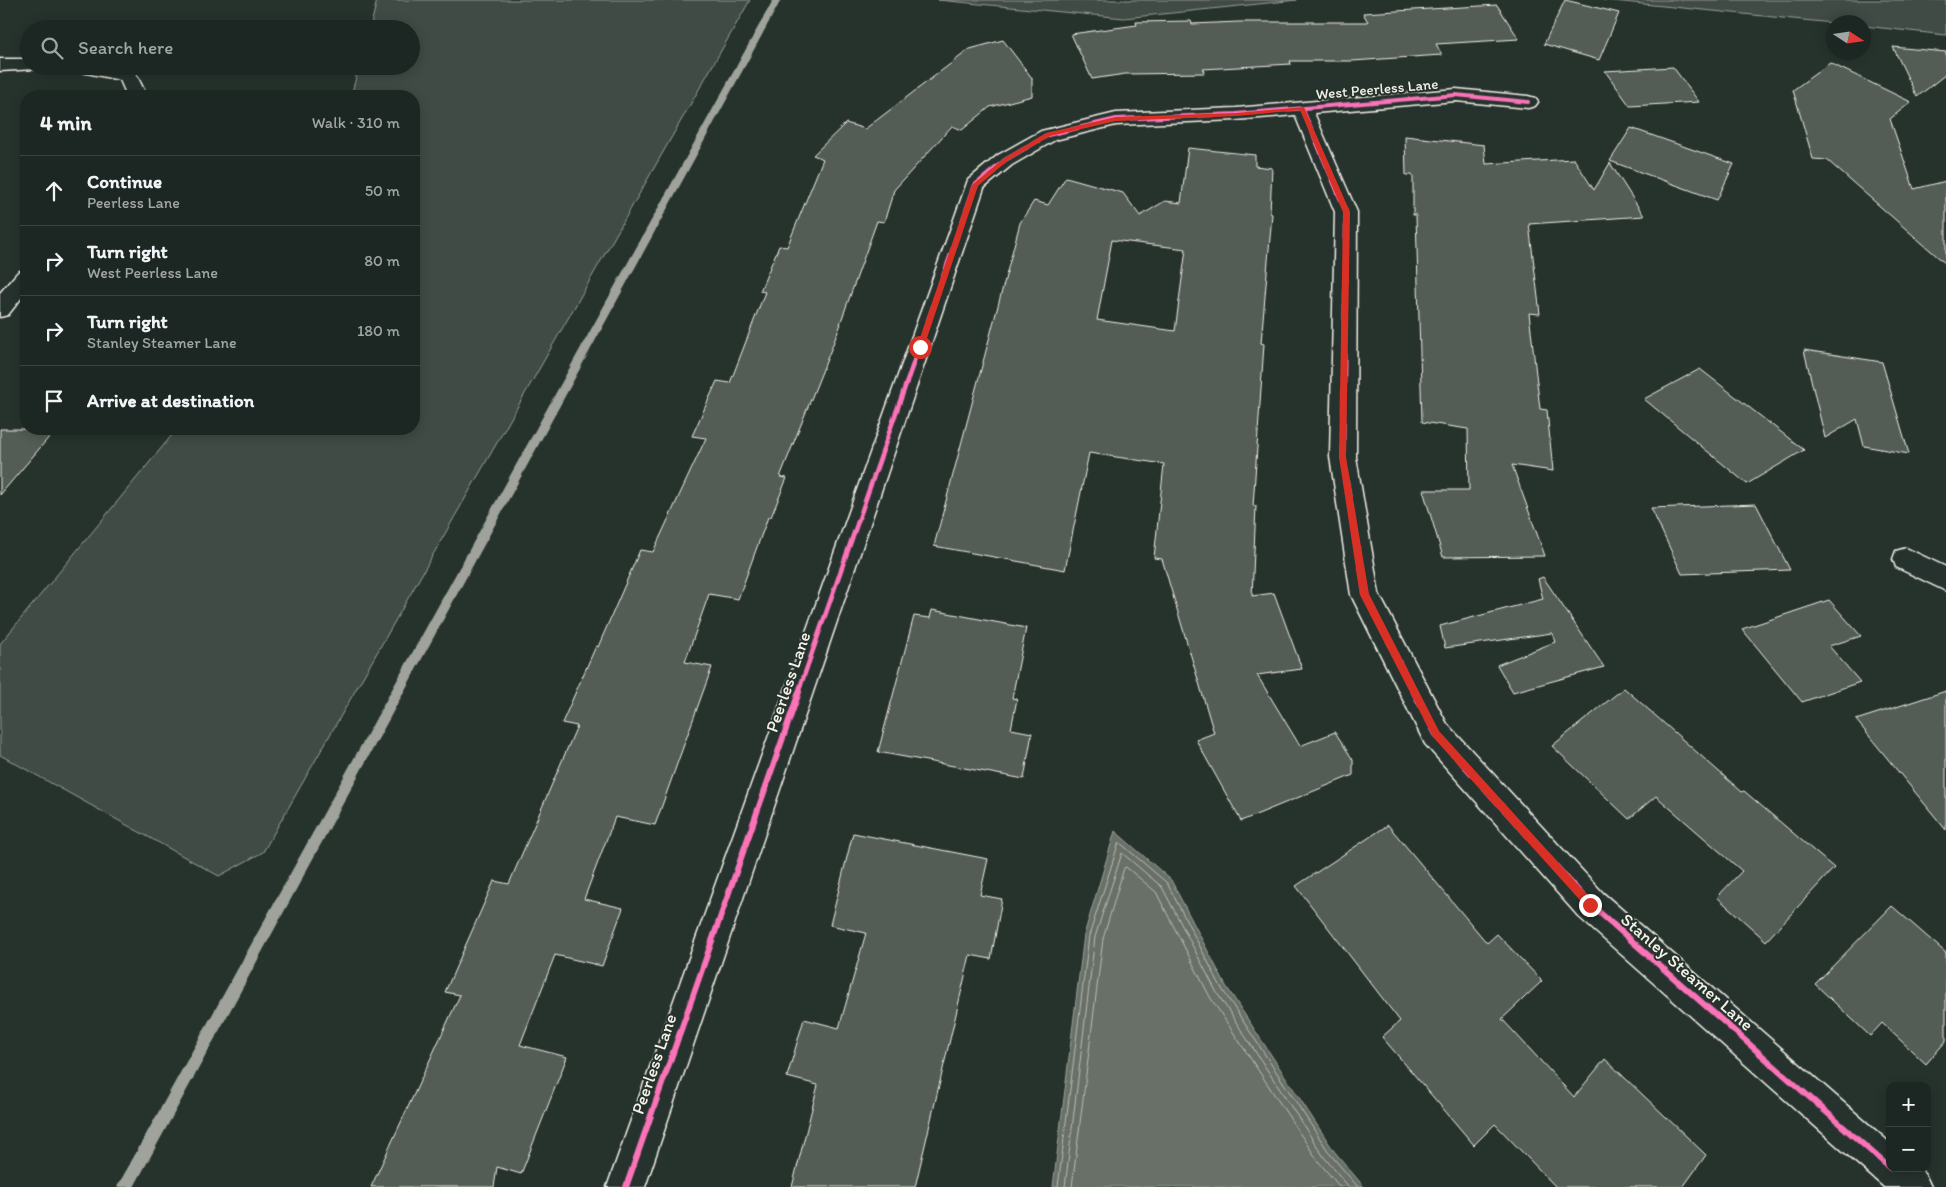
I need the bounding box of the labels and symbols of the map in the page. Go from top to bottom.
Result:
north arrow [1826,15,1871,60]
street label: West Peerless Lane [1315,75,1439,103]
route start [909,336,932,359]
street label: Peerless Lane [761,629,815,735]
route end [1579,894,1602,917]
street label: Stanley Steamer Lane [1616,908,1758,1036]
street label: Peerless Lane [627,1011,681,1117]

